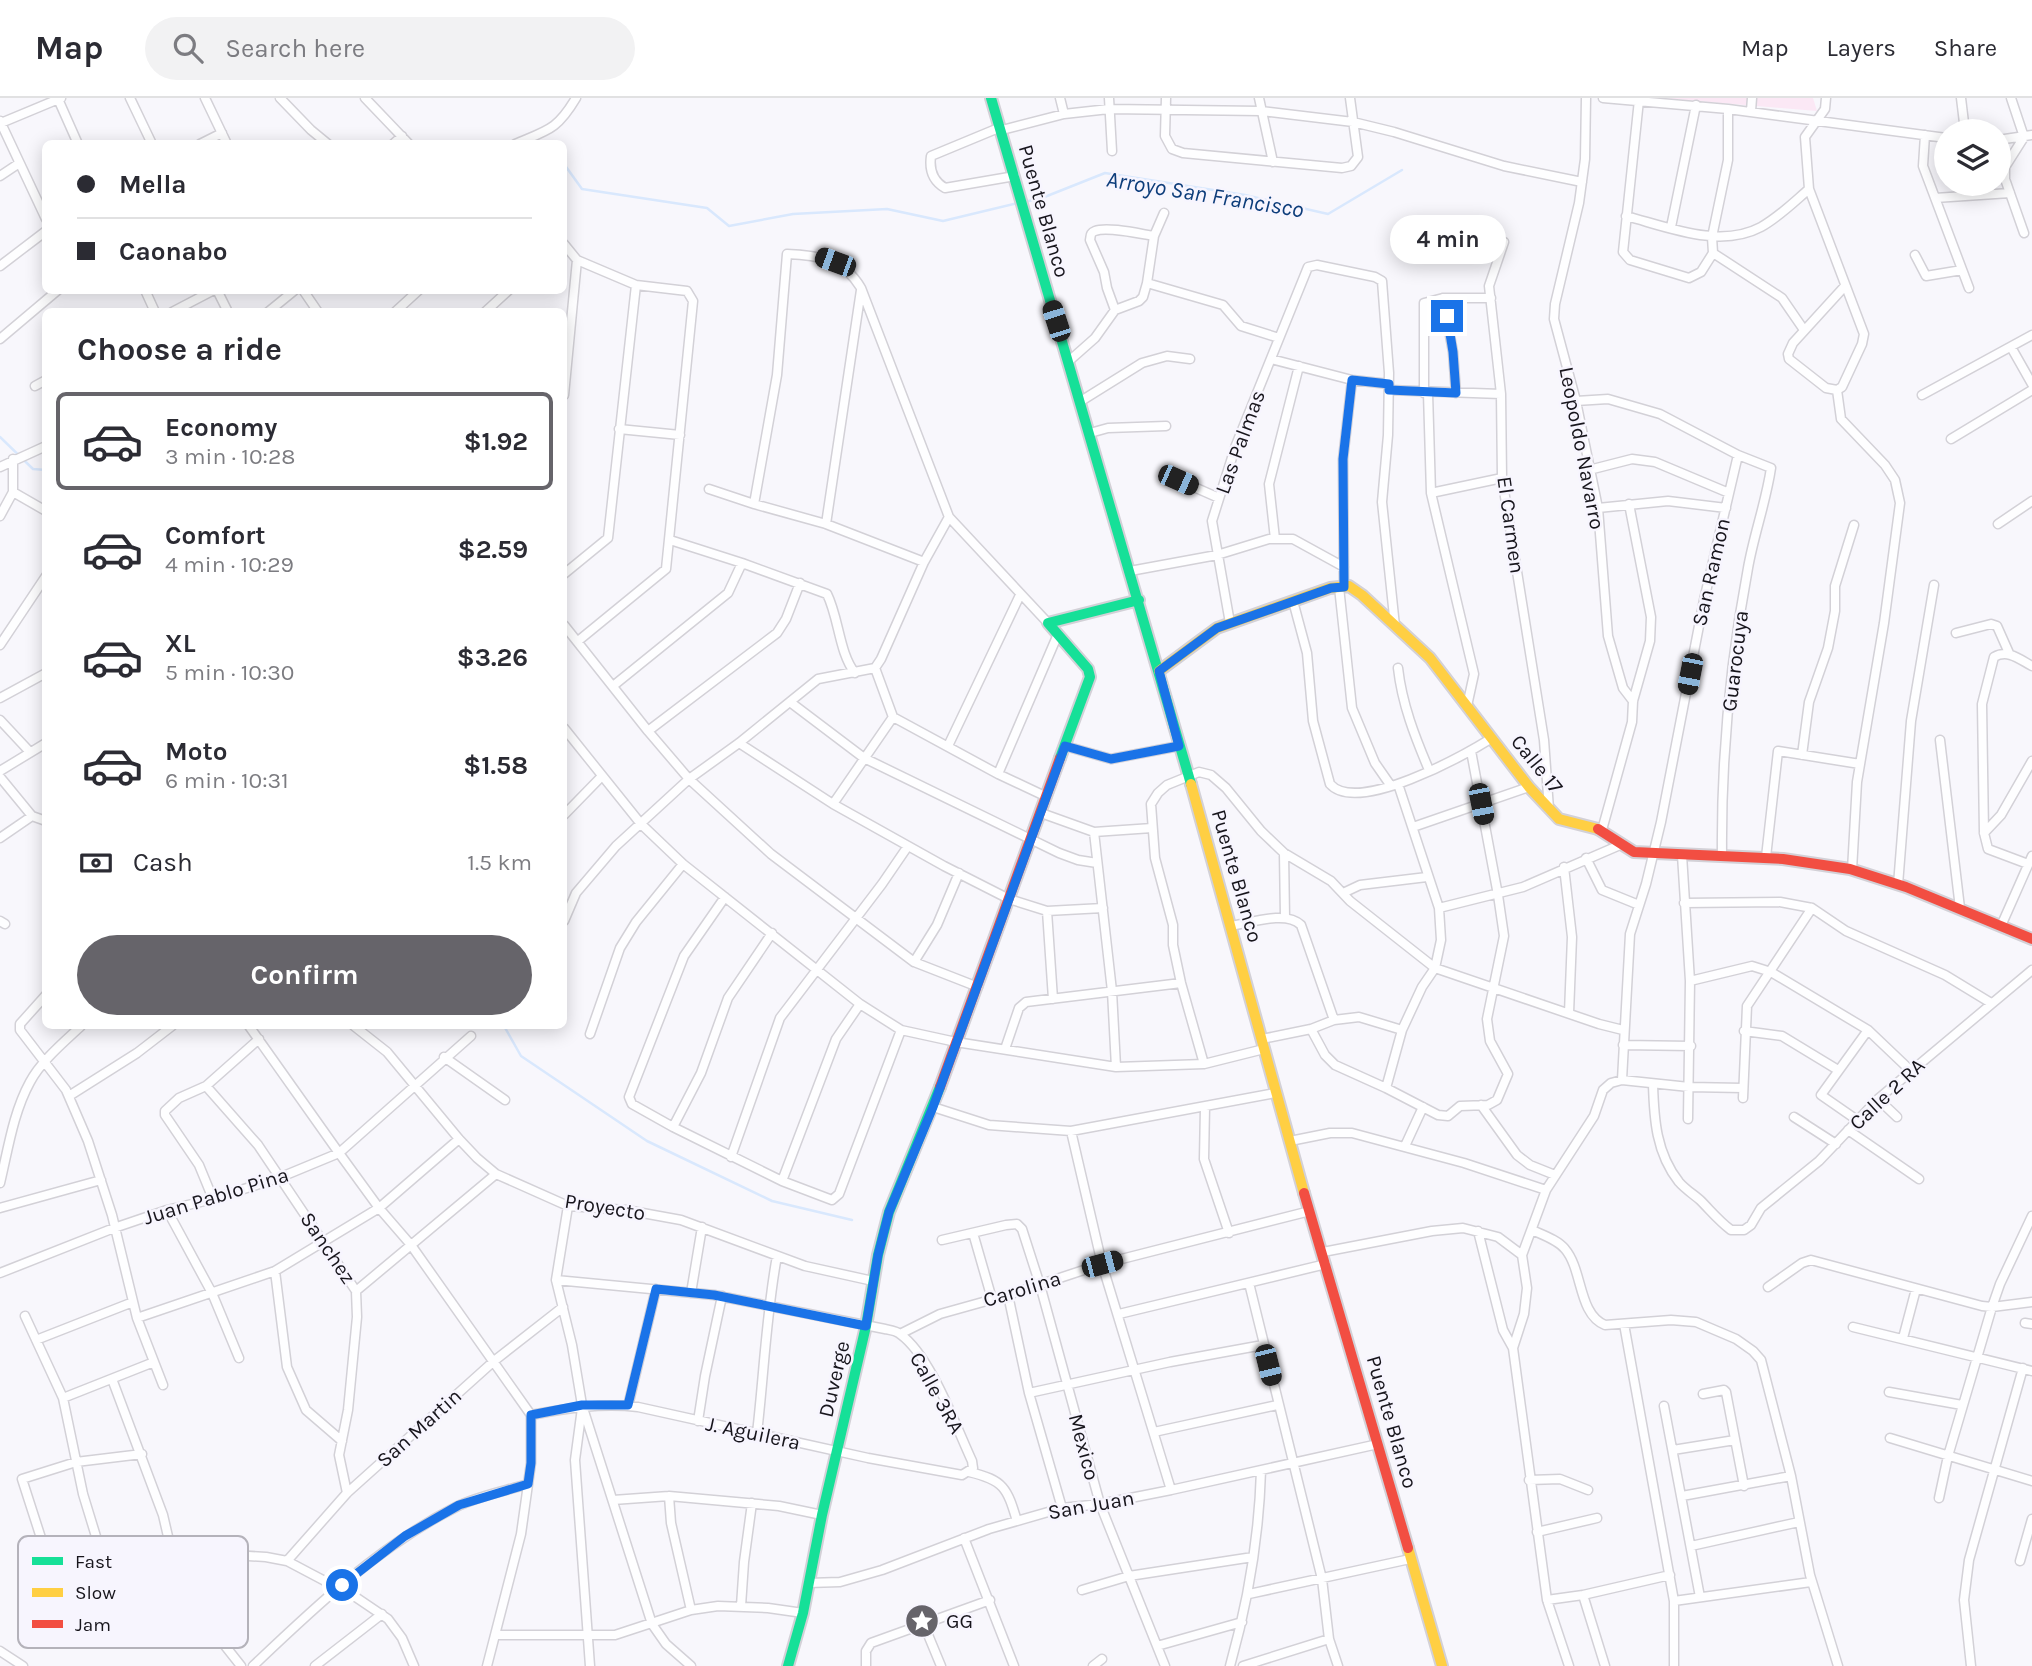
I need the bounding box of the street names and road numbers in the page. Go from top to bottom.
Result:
street label: Puente Blanco [1014,142,1074,280]
street label: Leopoldo Navarro [1554,365,1610,531]
street label: Las Palmas [1210,387,1270,497]
street label: El Carmen [1492,475,1530,575]
street label: San Ramon [1687,516,1735,628]
street label: Guarocuya [1717,609,1753,713]
street label: Calle 17 [1506,730,1568,798]
street label: Puente Blanco [1207,807,1267,945]
street label: Calle 2 RA [1844,1053,1930,1135]
street label: Juan Pablo Pina [141,1163,291,1229]
street label: Proyecto [563,1189,647,1225]
street label: Sanchez [295,1208,361,1288]
street label: Carolina [980,1266,1064,1312]
street label: Duverge [814,1338,854,1420]
street label: Calle 3RA [905,1348,969,1438]
street label: Puente Blanco [1362,1353,1422,1491]
street label: San Martin [372,1384,466,1472]
street label: J. Aguilera [704,1411,802,1455]
street label: Mexico [1064,1411,1104,1483]
street label: San Juan [1046,1486,1136,1524]

